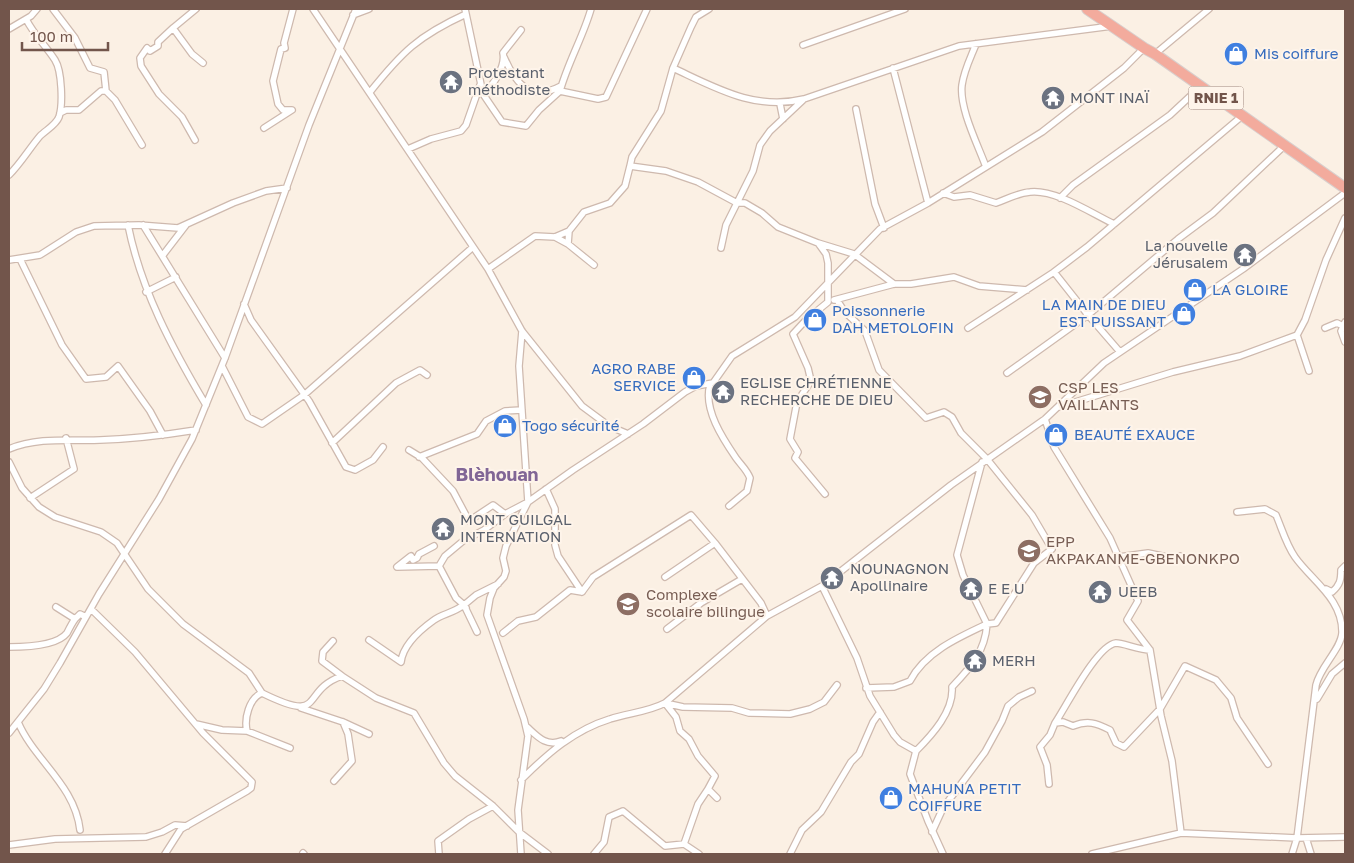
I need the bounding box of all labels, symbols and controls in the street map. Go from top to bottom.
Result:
scale bar [22,20,109,52]
text: 100 m [30,27,73,45]
shop icon: Mis coiffure [1223,41,1249,67]
place label: Mis coiffure [1254,44,1339,62]
place label: Protestant méthodiste [468,63,550,98]
temple icon: Protestant méthodiste [438,69,464,95]
temple icon: MONT INAÏ [1040,85,1066,111]
road number: RNIE 1 [1188,86,1244,110]
place label: MONT INAÏ [1070,88,1150,106]
place label: La nouvelle Jérusalem [1145,236,1228,271]
temple icon: La nouvelle Jérusalem [1232,242,1258,268]
shop icon: LA GLOIRE [1182,277,1208,303]
place label: LA GLOIRE [1212,280,1289,298]
place label: LA MAIN DE DIEU EST PUISSANT [1042,295,1166,330]
place label: Poissonnerie DAH METOLOFIN [832,301,954,336]
shop icon: LA MAIN DE DIEU EST PUISSANT [1171,301,1197,327]
shop icon: Poissonnerie DAH METOLOFIN [802,307,828,333]
place label: AGRO RABE SERVICE [591,359,676,394]
shop icon: AGRO RABE SERVICE [681,365,707,391]
place label: EGLISE CHRÉTIENNE RECHERCHE DE DIEU [740,373,893,408]
place label: CSP LES VAILLANTS [1058,378,1139,413]
temple icon: EGLISE CHRÉTIENNE RECHERCHE DE DIEU [710,379,736,405]
school or university icon: CSP LES VAILLANTS [1027,384,1053,410]
shop icon: Togo sécurité [492,413,518,439]
place label: Togo sécurité [522,416,620,434]
shop icon: BEAUTÉ EXAUCE [1043,422,1069,448]
place label: BEAUTÉ EXAUCE [1074,425,1195,443]
district label: Blèhouan [456,463,539,485]
place label: MONT GUILGAL INTERNATION [460,510,572,545]
temple icon: MONT GUILGAL INTERNATION [430,516,456,542]
place label: EPP AKPAKANME-GBENONKPO [1046,532,1240,567]
school or university icon: EPP AKPAKANME-GBENONKPO [1016,538,1042,564]
place label: NOUNAGNON Apollinaire [850,559,949,594]
temple icon: NOUNAGNON Apollinaire [819,565,845,591]
temple icon: E E U [958,576,984,602]
place label: E E U [988,579,1025,597]
temple icon: UEEB [1087,579,1113,605]
place label: UEEB [1118,582,1157,600]
place label: Complexe scolaire bilingue [646,585,765,620]
school or university icon: Complexe scolaire bilingue [615,591,641,617]
temple icon: MERH [962,648,988,674]
place label: MERH [992,651,1036,669]
place label: MAHUNA PETIT COIFFURE [908,779,1021,814]
shop icon: MAHUNA PETIT COIFFURE [878,785,904,811]

